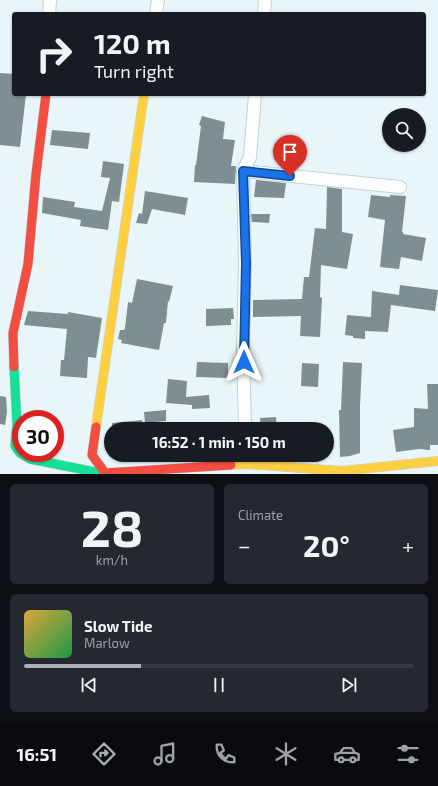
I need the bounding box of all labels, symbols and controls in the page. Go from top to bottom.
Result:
text: 120 m [94,26,171,60]
icon: right [28,28,80,80]
text: Turn right [94,60,174,82]
map controls [382,108,426,152]
button: search [382,108,426,152]
pin [273,135,307,176]
icon: arrive [279,141,301,163]
position arrow [223,341,265,383]
speed limit sign: 30 [12,410,64,462]
text: 16:52 · 1 min · 150 m [152,433,286,451]
text: 28 [81,495,143,557]
text: Climate [238,507,283,523]
text: 20° [303,527,350,563]
text: − [238,532,251,558]
text: + [402,532,414,558]
text: km/h [96,552,128,568]
text: Slow Tide [84,617,152,635]
text: Marlow [84,635,130,651]
icon: previous [78,674,100,696]
icon: pause [208,674,230,696]
icon: next [338,674,360,696]
icon: directions [90,740,118,768]
icon: music [151,740,179,768]
icon: phone [211,740,239,768]
icon: climate [272,740,300,768]
icon: car [333,740,361,768]
icon: filters [394,740,422,768]
text: 16:51 [16,743,57,765]

